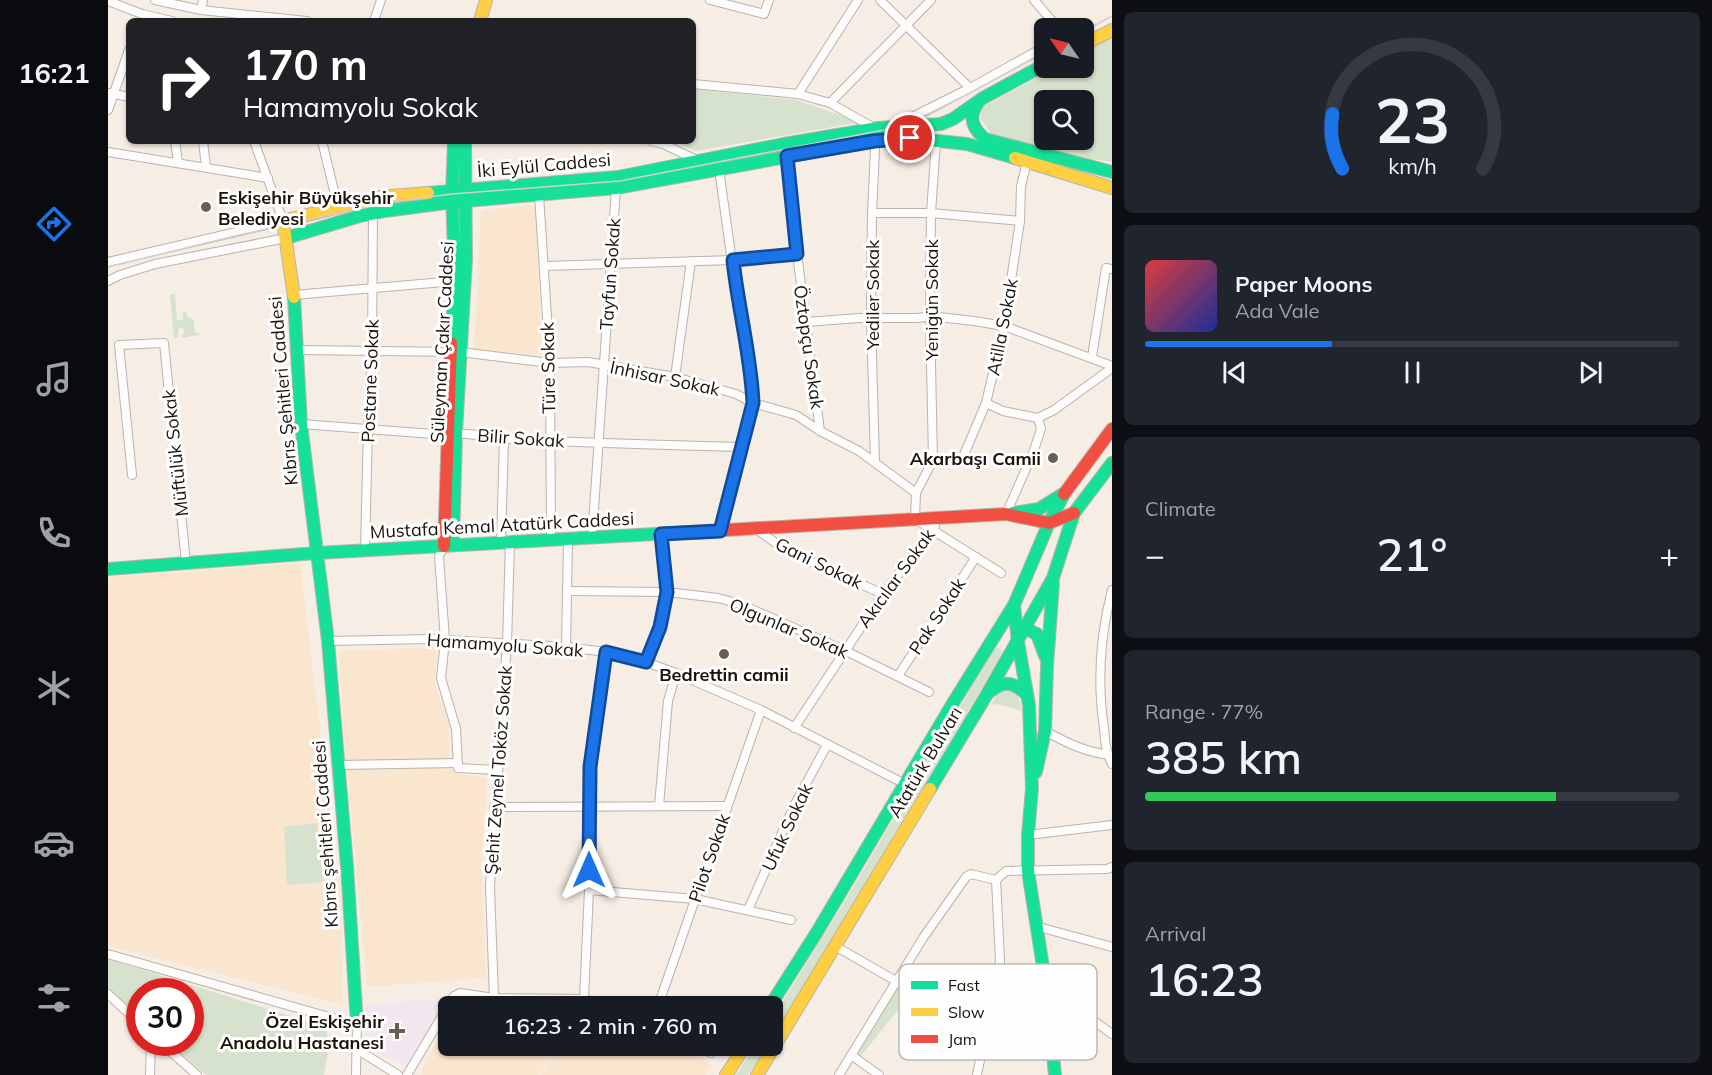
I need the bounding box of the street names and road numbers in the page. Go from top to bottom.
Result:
street label: İki Eylül Caddesi [476,148,612,182]
street label: Tayfun Sokak [595,216,625,331]
street label: Yediler Sokak [861,239,884,351]
street label: Yenigün Sokak [920,239,943,362]
street label: Süleyman Çakır Caddesi [425,241,459,443]
street label: Atilla Sokak [981,276,1023,377]
street label: Öztopçu Sokak [789,283,829,411]
street label: Kıbrıs Şehitleri Caddesi [263,295,303,487]
street label: Postane Sokak [356,318,384,443]
street label: Türe Sokak [536,321,560,414]
street label: İnhisar Sokak [608,355,723,401]
street label: Müftülük Sokak [157,388,193,518]
street label: Bilir Sokak [477,423,566,453]
street label: Mustafa Kemal Atatürk Caddesi [369,507,635,543]
street label: Akıcılar Sokak [852,523,940,632]
street label: Gani Sokak [772,532,867,594]
street label: Pak Sokak [904,573,971,659]
street label: Olgunlar Sokak [726,593,853,664]
street label: Hamamyolu Sokak [426,628,585,662]
street label: Şehit Zeynel Toköz Sokak [479,664,517,875]
street label: Atatürk Bulvarı [883,702,967,822]
street label: Kıbrıs şehitleri Caddesi [307,740,343,928]
street label: Ufuk Sokak [757,779,818,875]
street label: Pilot Sokak [683,810,735,905]

